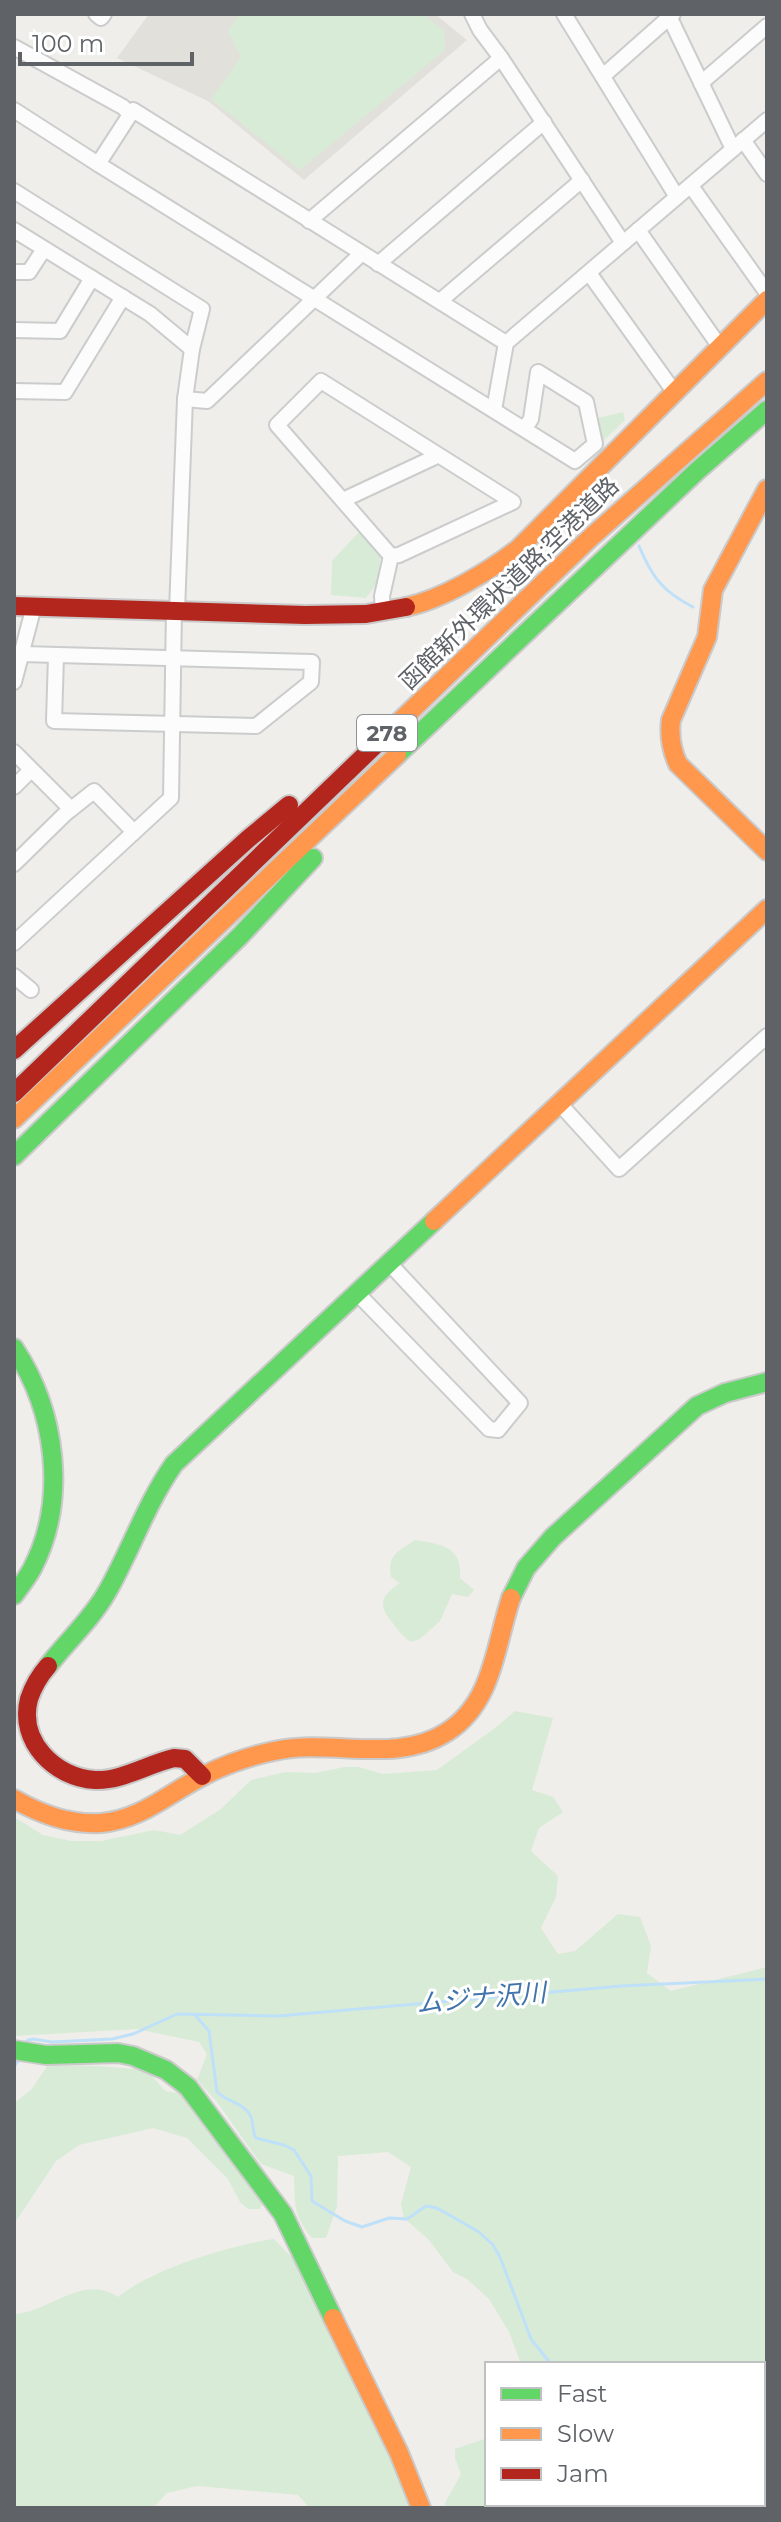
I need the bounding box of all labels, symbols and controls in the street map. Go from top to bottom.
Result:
scale bar [20,16,192,66]
text: 100 m [32,29,104,58]
street label: 函館新外環状道路;空港道路 [394,471,624,695]
road number: 278 [357,715,417,751]
water label: ムジナ沢川 [415,1976,550,2020]
legend [485,2362,765,2506]
text: Fast [557,2379,608,2408]
text: Slow [557,2419,614,2448]
text: Jam [556,2459,609,2488]

